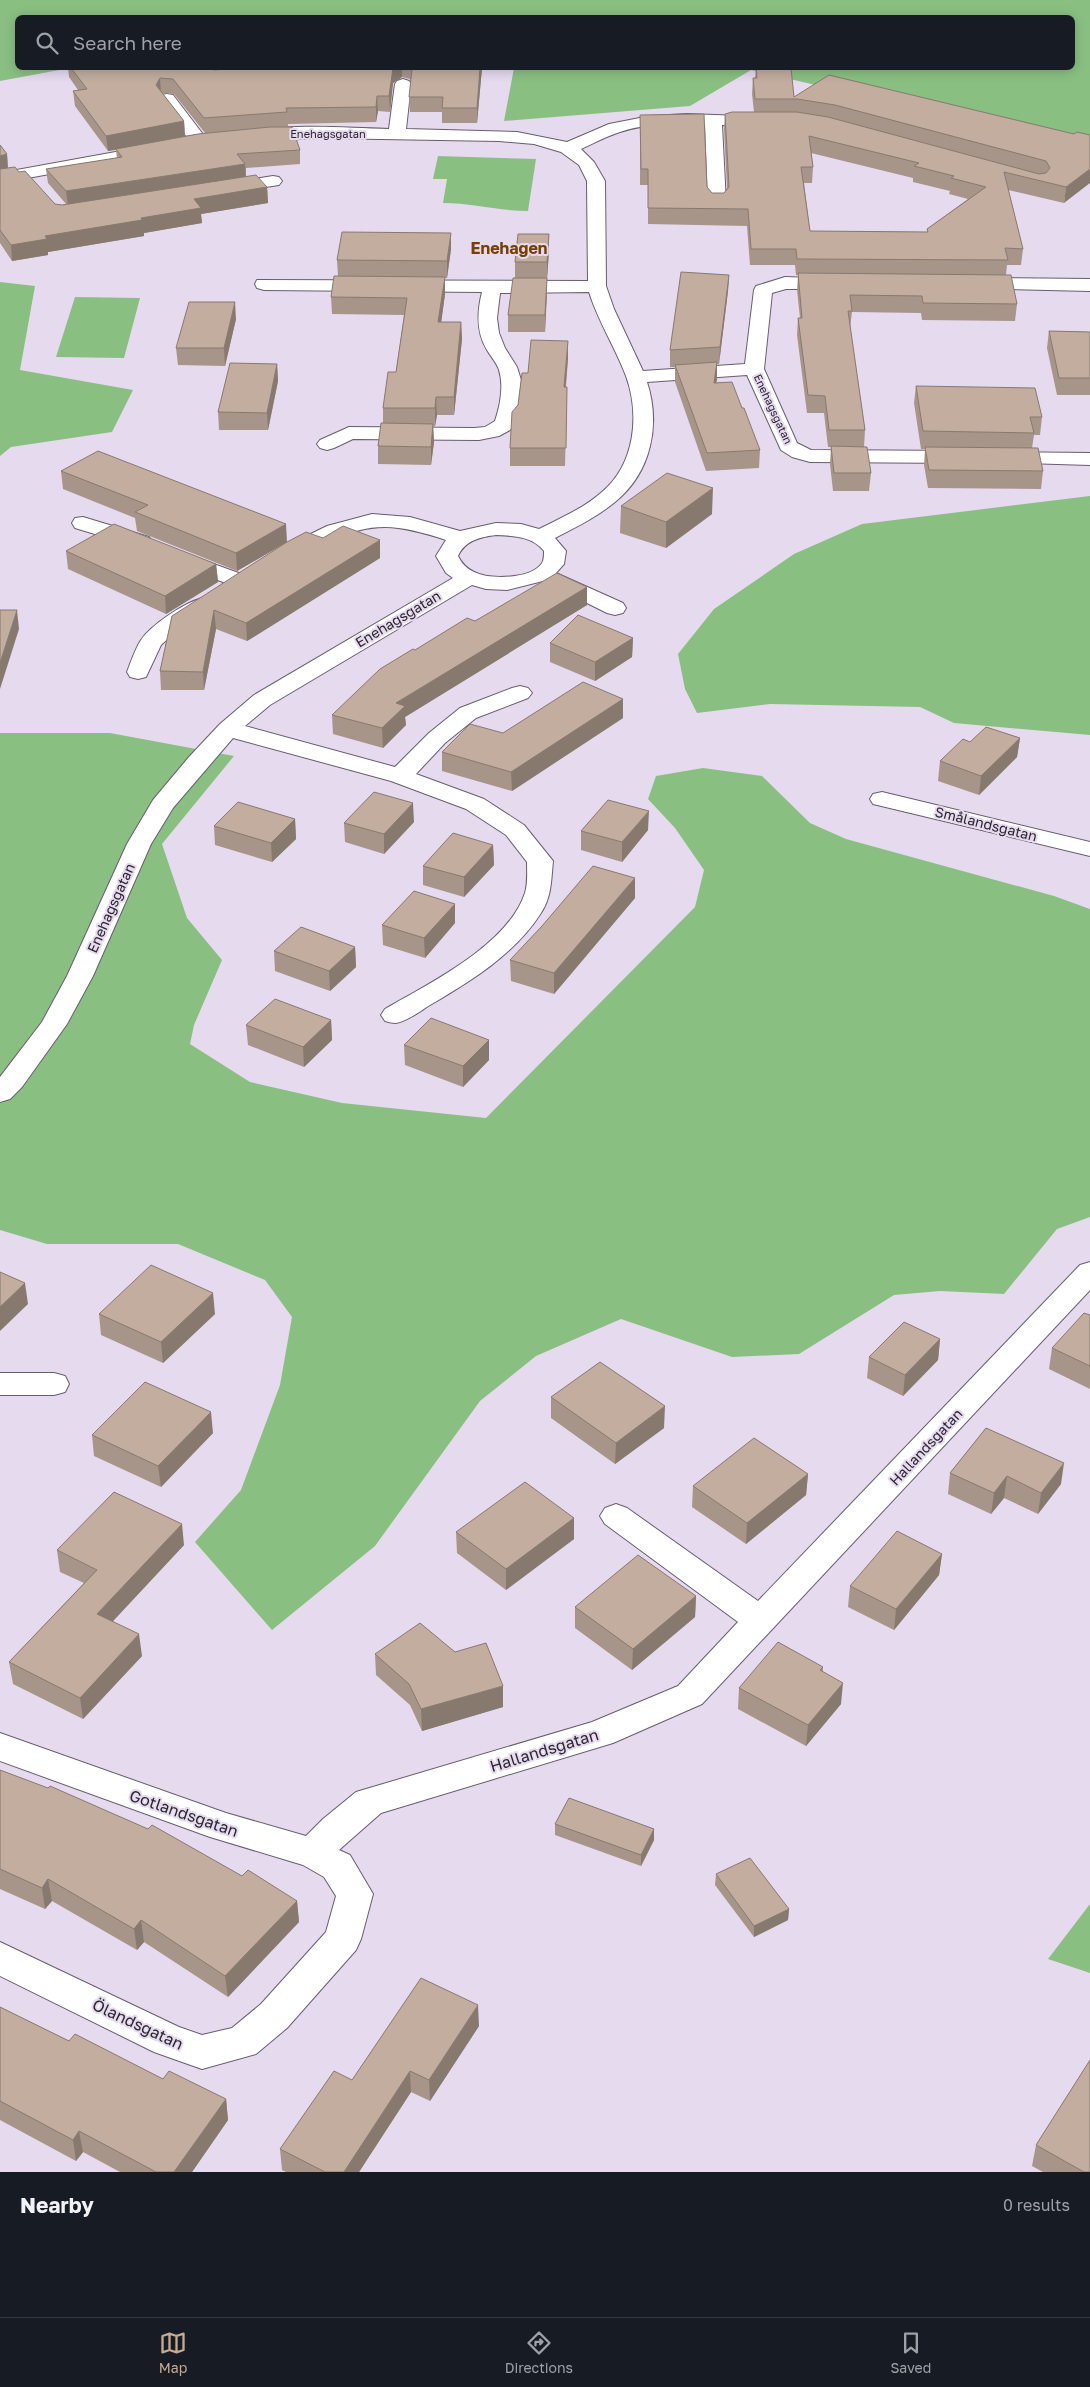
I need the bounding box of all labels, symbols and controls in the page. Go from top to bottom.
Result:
search box [15,15,1075,70]
icon: search [33,29,61,57]
text: Search here [73,31,182,54]
street label: Enehagsgatan [290,127,366,140]
district label: Enehagen [470,238,548,258]
street label: Enehagsgatan [752,372,795,446]
street label: Enehagsgatan [352,586,443,651]
street label: Smålandsgatan [933,803,1039,844]
street label: Enehagsgatan [83,860,138,955]
street label: Hallandsgatan [886,1405,965,1488]
street label: Hallandsgatan [487,1724,601,1776]
street label: Gotlandsgatan [127,1785,241,1841]
street label: Ölandsgatan [89,1994,187,2054]
text: Nearby [20,2192,94,2218]
text: 0 results [1003,2195,1070,2215]
tab: Map [159,2329,187,2376]
tab: Directions [505,2329,573,2376]
tab: Saved [890,2329,931,2376]

